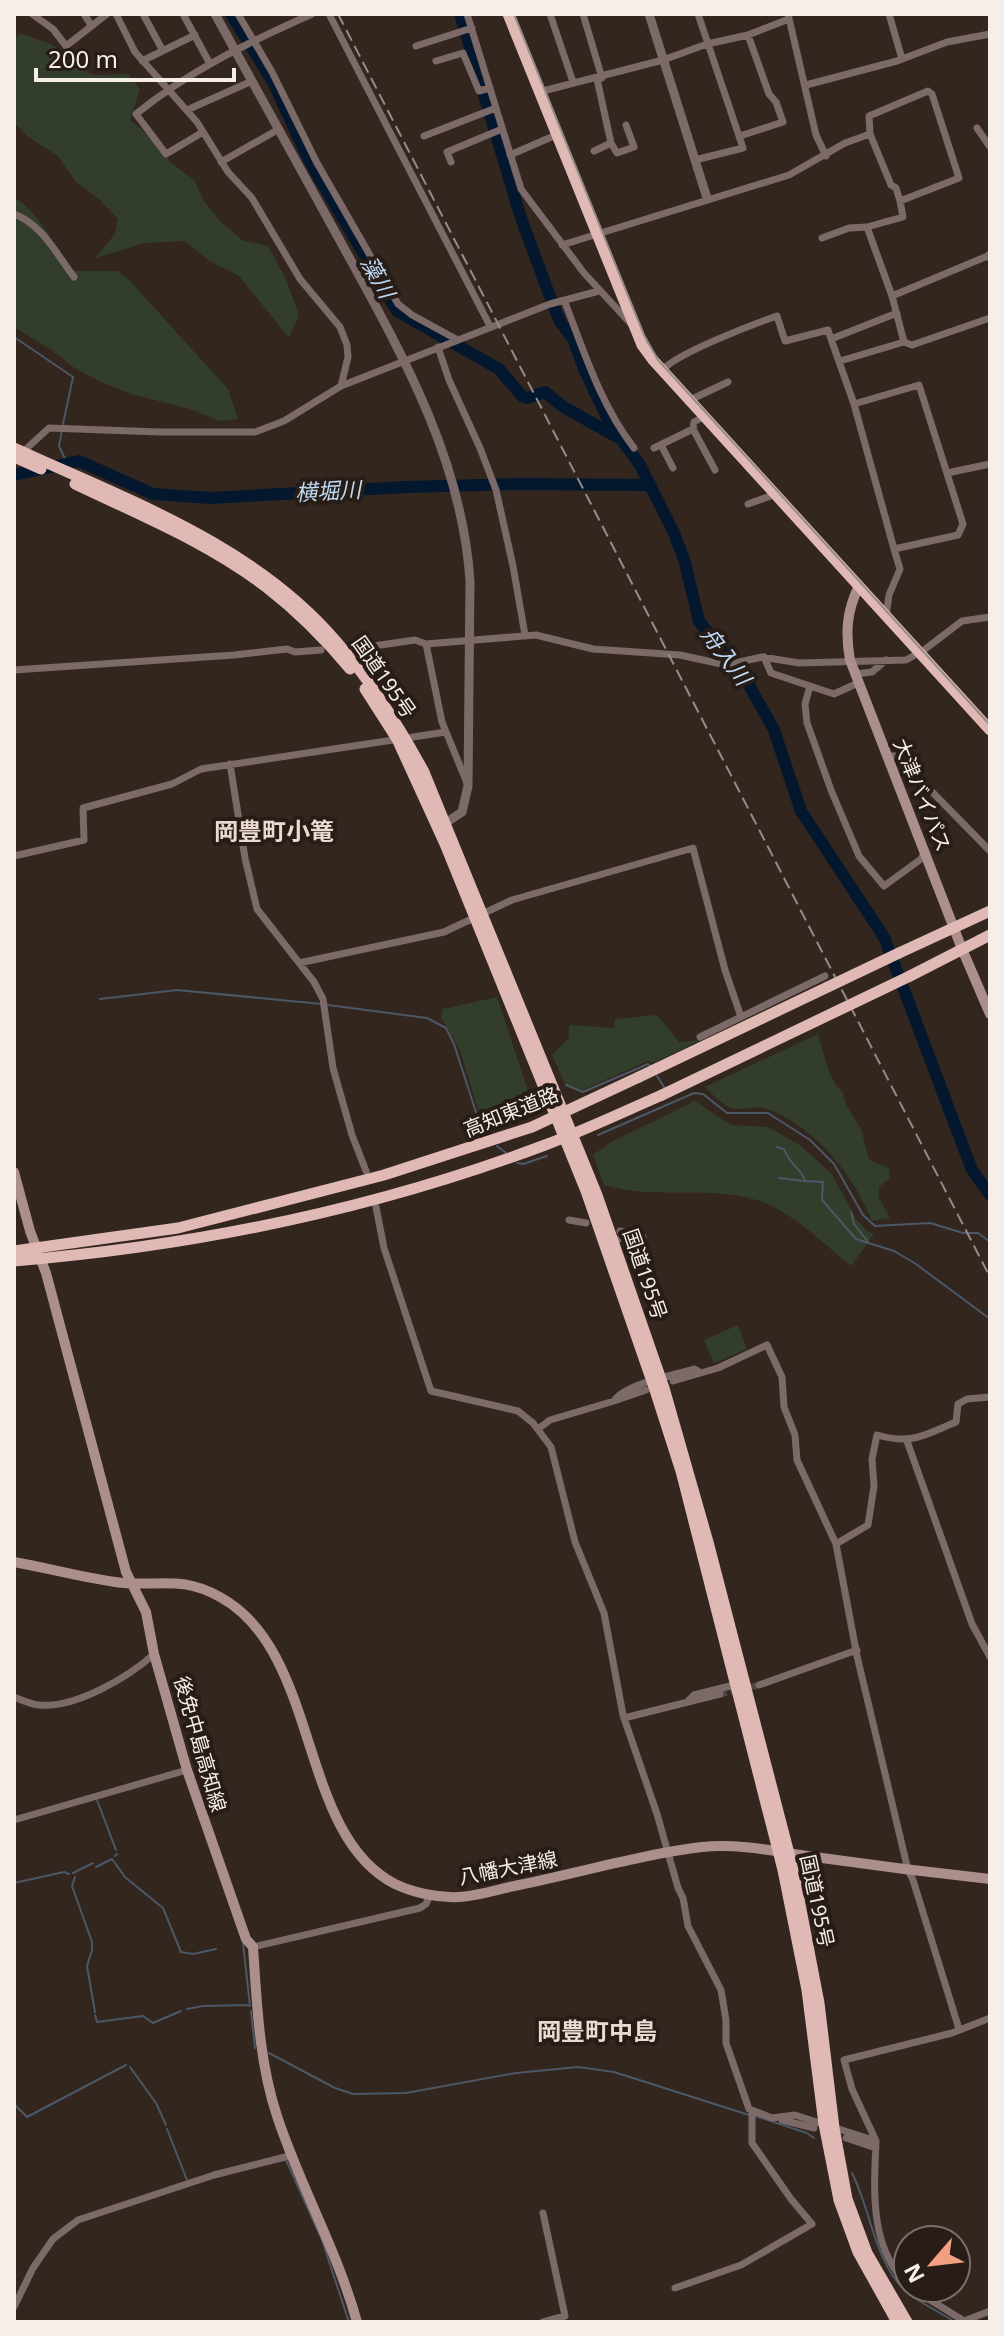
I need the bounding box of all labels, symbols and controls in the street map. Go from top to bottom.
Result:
scale bar [36,32,234,82]
text: 200 m [48,42,118,75]
water label: 藻川 [355,250,404,305]
water label: 横堀川 [294,473,364,507]
water label: 舟入川 [695,620,760,692]
street label: 国道195号 [346,630,423,723]
street label: 大津バイパス [888,734,957,855]
district label: 岡豊町小篭 [214,814,334,847]
street label: 高知東道路 [459,1080,562,1143]
street label: 国道195号 [617,1225,674,1323]
street label: 後免中島高知線 [168,1673,233,1815]
street label: 八幡大津線 [456,1845,560,1890]
street label: 国道195号 [794,1852,841,1950]
district label: 岡豊町中島 [537,2014,657,2047]
north arrow [892,2224,972,2304]
text: N [896,2259,931,2289]

